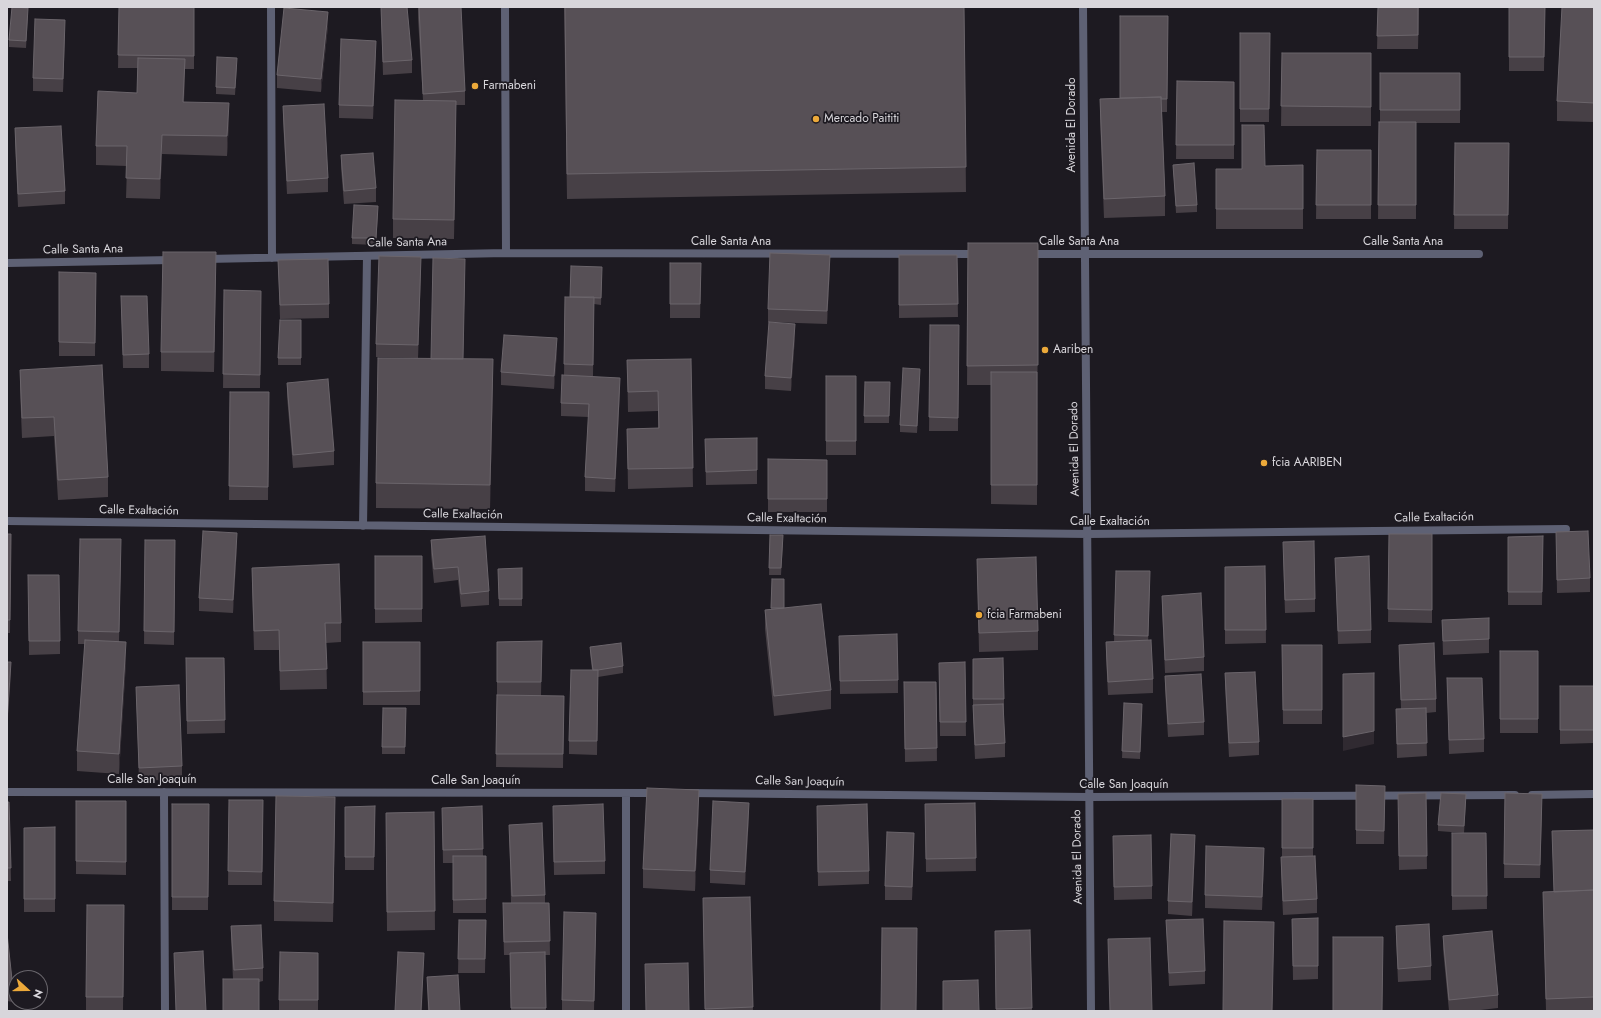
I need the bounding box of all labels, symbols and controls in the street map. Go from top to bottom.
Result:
street label: Avenida El Dorado [1065,77,1079,173]
place label: Farmabeni [483,79,536,93]
marker: Farmabeni [470,81,480,91]
place label: Mercado Paititi [824,112,899,126]
marker: Mercado Paititi [811,114,821,124]
street label: Calle Santa Ana [367,235,447,251]
street label: Calle Santa Ana [691,235,771,249]
street label: Calle Santa Ana [1039,235,1119,249]
street label: Calle Santa Ana [1363,235,1443,249]
street label: Calle Santa Ana [43,242,123,258]
place label: Aariben [1053,343,1093,357]
marker: Aariben [1040,345,1050,355]
street label: Avenida El Dorado [1067,401,1083,497]
place label: fcia AARIBEN [1272,456,1342,470]
marker: fcia AARIBEN [1259,458,1269,468]
street label: Calle Exaltación [99,503,179,519]
street label: Calle Exaltación [423,507,503,523]
street label: Calle Exaltación [1394,510,1474,526]
street label: Calle Exaltación [747,511,827,527]
street label: Calle Exaltación [1070,515,1150,529]
place label: fcia Farmabeni [987,608,1062,622]
marker: fcia Farmabeni [974,610,984,620]
street label: Calle San Joaquín [107,773,197,787]
street label: Calle San Joaquín [431,774,521,788]
street label: Calle San Joaquín [755,774,845,790]
street label: Calle San Joaquín [1079,778,1169,792]
street label: Avenida El Dorado [1070,809,1086,905]
north arrow [8,970,48,1010]
text: N [29,987,47,1001]

